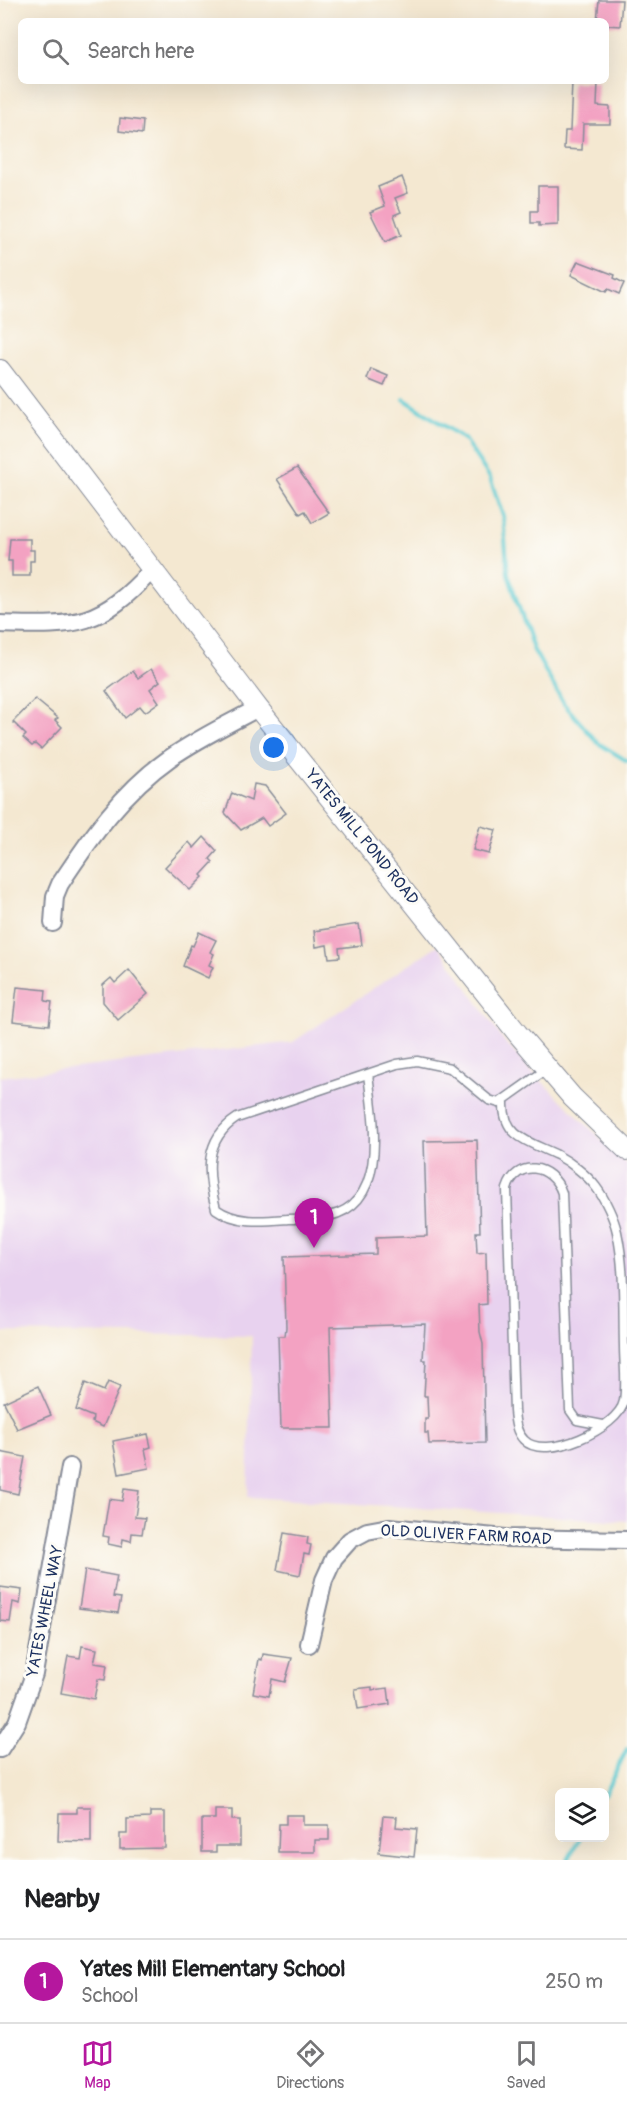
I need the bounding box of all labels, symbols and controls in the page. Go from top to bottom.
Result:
search box [18,18,609,84]
icon: search [39,35,72,68]
text: Search here [87,37,194,65]
your location [259,733,288,762]
street label: YATES MILL POND ROAD [300,764,423,909]
pin: 1 [294,1198,334,1248]
street label: OLD OLIVER FARM ROAD [380,1521,552,1549]
street label: YATES WHEEL WAY [22,1543,68,1680]
map controls [555,1788,609,1842]
button: layers [555,1788,609,1842]
text: Nearby [24,1883,100,1915]
text: Yates Mill Elementary School [81,1955,346,1983]
text: 1 [40,1969,47,1994]
text: 250 m [545,1969,603,1994]
text: School [81,1983,138,2008]
tab: Map [81,2037,114,2093]
tab: Directions [276,2037,344,2093]
tab: Saved [506,2037,546,2093]

